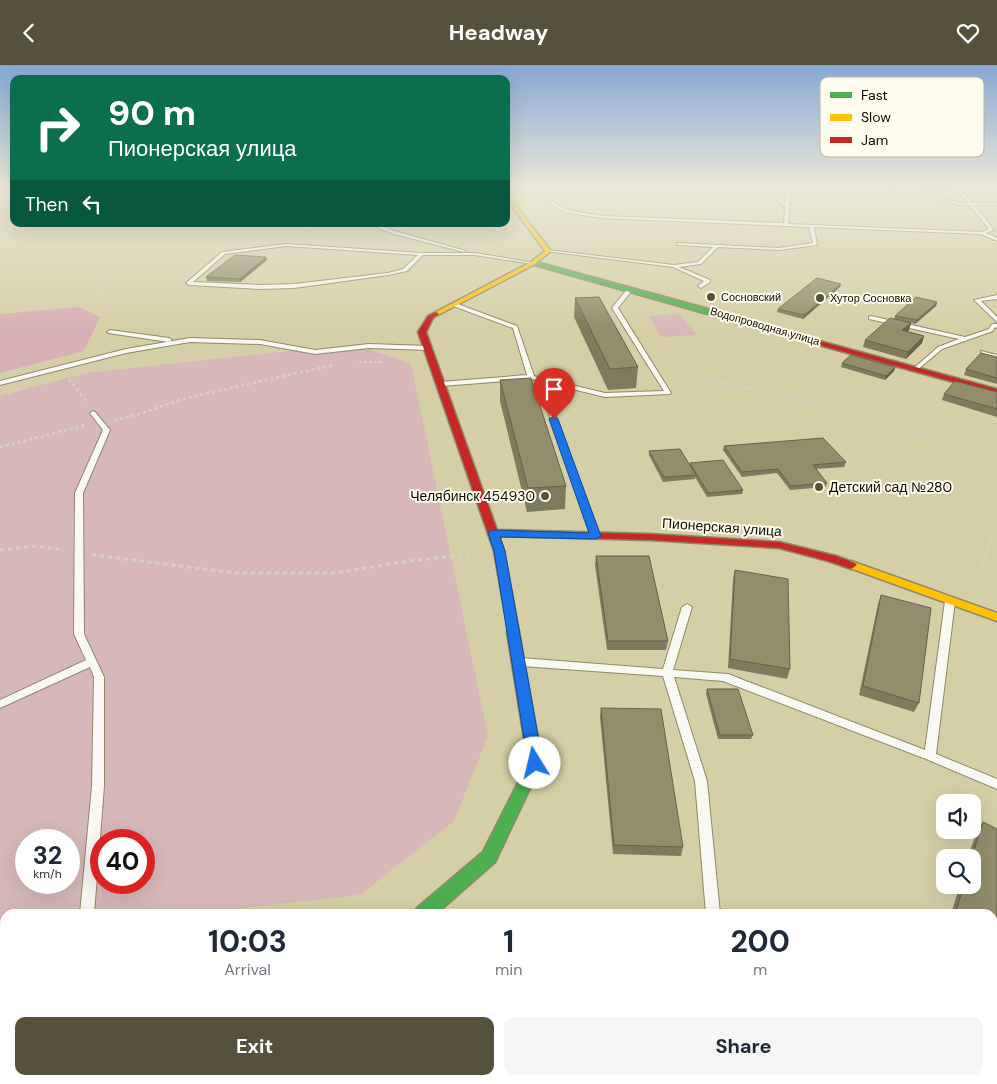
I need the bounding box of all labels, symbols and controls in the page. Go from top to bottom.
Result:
text: Headway [449,18,548,47]
icon: back [15,19,43,47]
icon: heart [954,19,982,47]
legend [820,77,984,157]
text: Fast [861,86,888,104]
text: 90 m [108,90,196,136]
icon: right [25,95,90,160]
text: Slow [861,108,891,126]
text: Jam [861,131,888,149]
text: Пионерская улица [108,134,297,163]
icon: left [78,190,106,218]
text: Then [25,192,68,217]
place label: Сосновский [721,290,781,304]
marker: Сосновский [705,291,717,303]
place label: Хутор Сосновка [830,291,912,305]
marker: Хутор Сосновка [814,292,826,304]
street label: Водопроводная улица [709,304,822,349]
pin [533,368,575,419]
icon: arrive [540,375,568,403]
place label: Детский сад №280 [829,478,952,496]
marker: Детский сад №280 [813,481,825,493]
place label: Челябинск 454930 [410,487,535,505]
marker: Челябинск 454930 [539,490,551,502]
street label: Пионерская улица [662,514,783,540]
position arrow [508,736,560,788]
map controls [936,794,981,894]
button: sound [936,794,981,839]
speed limit sign: 40 [90,829,155,894]
text: 32 [33,839,62,872]
button: search [936,849,981,894]
text: km/h [33,866,62,882]
text: 10:03 [208,922,287,961]
text: 1 [503,922,514,961]
text: 200 [730,922,790,961]
text: Arrival [224,959,271,980]
text: min [495,959,522,980]
text: m [753,959,767,980]
button: Exit [15,1017,494,1075]
button: Share [504,1017,983,1075]

